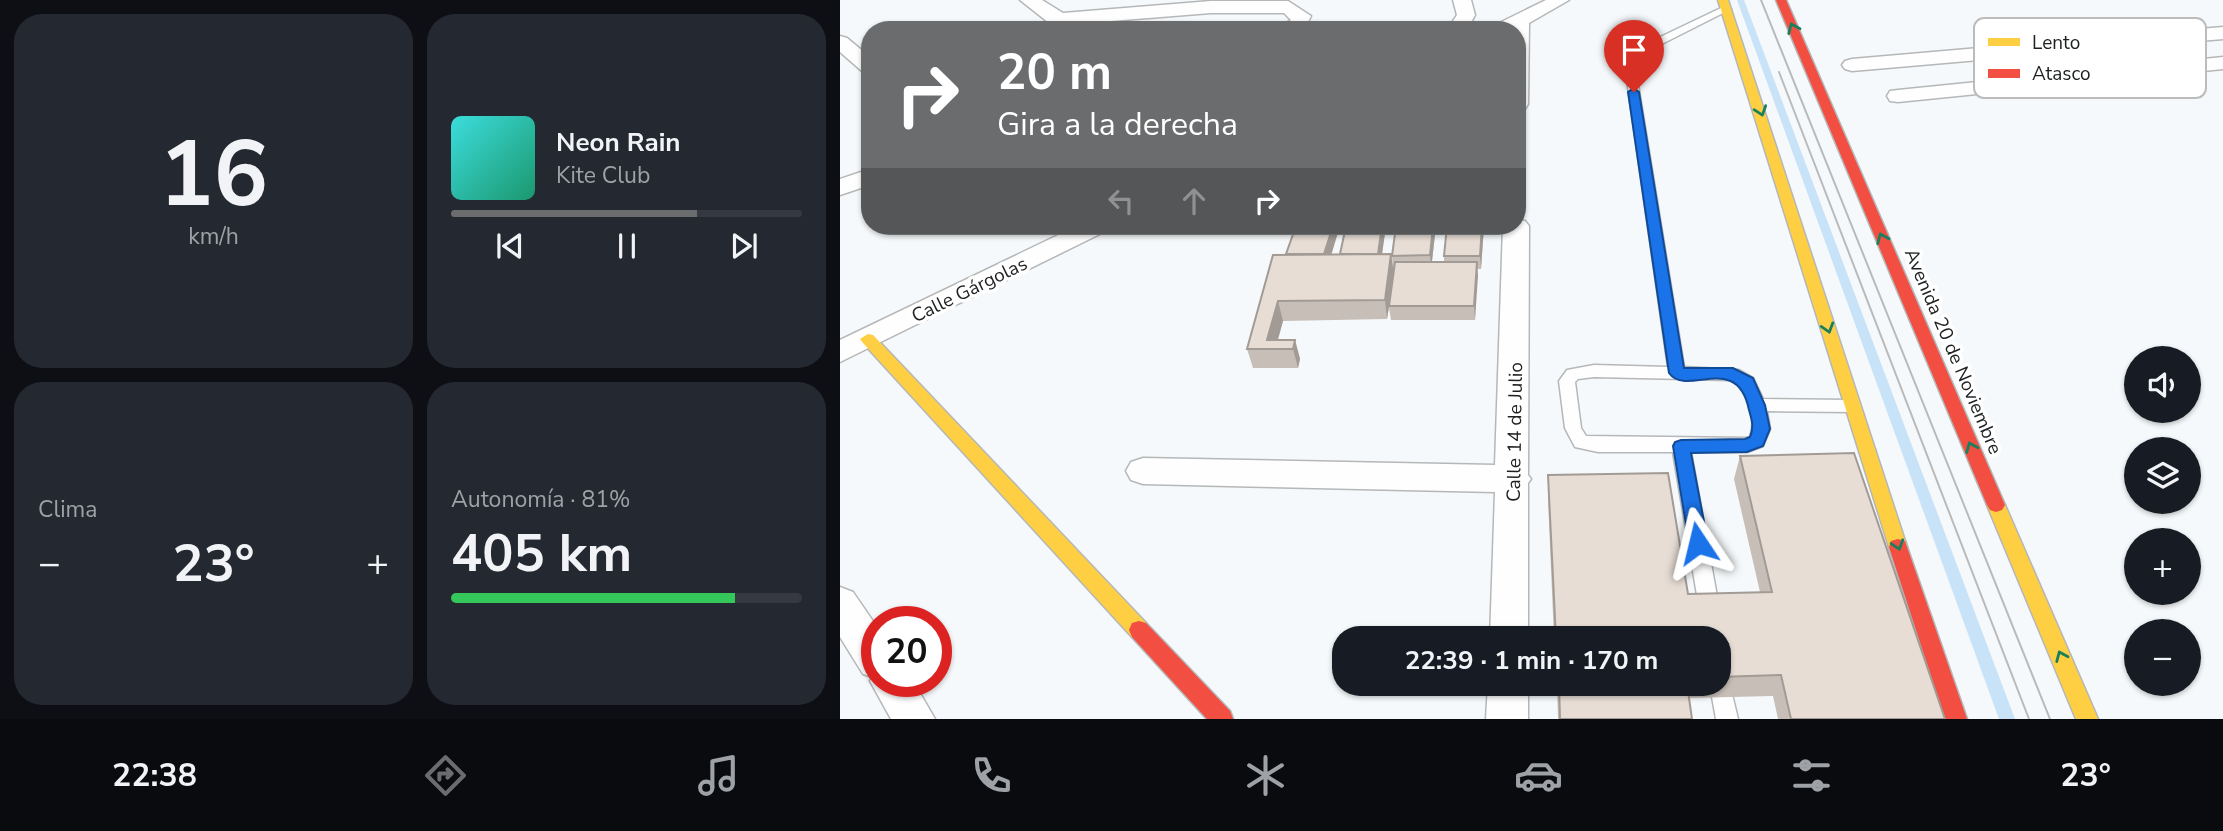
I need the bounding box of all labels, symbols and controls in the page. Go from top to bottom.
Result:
legend [1974,18,2206,98]
pin [1604,20,1664,92]
one-way arrow [1788,23,1802,35]
text: Lento [2032,30,2080,56]
icon: arrive [1615,31,1653,69]
text: 20 m [997,39,1112,106]
icon: right [882,49,973,140]
text: Atasco [2032,61,2091,87]
text: Gira a la derecha [997,103,1238,146]
one-way arrow [1753,104,1767,117]
text: 16 [159,113,268,237]
text: Neon Rain [556,125,681,160]
text: Kite Club [556,160,650,191]
icon: left [1102,182,1140,220]
icon: ahead [1175,182,1213,220]
icon: right [1248,182,1286,220]
text: km/h [188,221,239,252]
icon: previous [491,227,529,265]
icon: pause [608,227,646,265]
icon: next [725,227,763,265]
one-way arrow [1877,232,1891,244]
street label: Avenida 20 de Noviembre [1898,245,2008,458]
street label: Calle Gárgolas [907,251,1032,329]
one-way arrow [1819,322,1834,334]
map controls [2124,346,2201,696]
button: sound [2124,346,2201,423]
street label: Calle 14 de Julio [1501,362,1529,502]
button: layers [2124,437,2201,514]
one-way arrow [1966,442,1980,454]
text: Autonomía · 81% [451,484,631,515]
text: Clima [38,494,98,525]
position arrow [1661,506,1735,580]
text: 405 km [451,518,632,589]
text: 23° [172,528,255,599]
button: + [2124,528,2201,605]
text: − [38,538,61,589]
text: + [366,538,389,589]
one-way arrow [1890,538,1904,551]
speed limit sign: 20 [861,606,952,697]
button: − [2124,619,2201,696]
text: 22:39 · 1 min · 170 m [1405,643,1658,678]
one-way arrow [2055,651,2069,663]
icon: directions [421,751,470,800]
icon: music [694,751,743,800]
icon: phone [967,751,1016,800]
icon: climate [1241,751,1290,800]
icon: car [1514,751,1563,800]
icon: filters [1787,751,1836,800]
text: 22:38 [112,754,197,797]
text: 23° [2060,754,2111,797]

